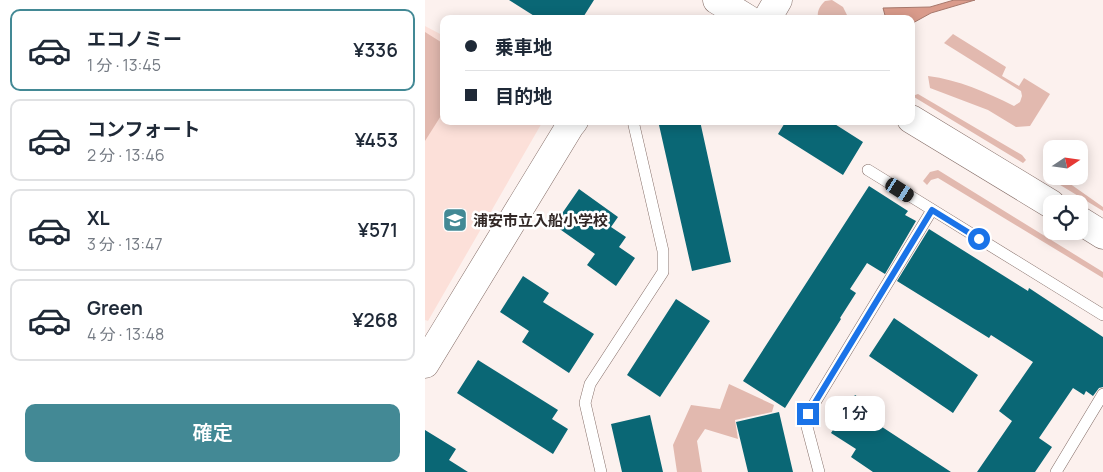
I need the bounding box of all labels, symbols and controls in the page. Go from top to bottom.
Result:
text: エコノミー [87,26,182,52]
icon: car [27,28,72,73]
text: 乗車地 [495,34,552,60]
text: ¥336 [353,37,398,63]
text: 1 分 · 13:45 [87,54,161,76]
text: 目的地 [495,83,552,109]
text: コンフォート [87,116,200,142]
icon: car [27,118,72,163]
text: ¥453 [355,127,398,153]
north arrow [1043,140,1087,185]
map controls [1043,140,1088,240]
text: 2 分 · 13:46 [87,144,165,166]
car [883,176,916,204]
button: locate [1043,195,1088,240]
text: XL [87,205,110,231]
school or university icon: 浦安市立入船小学校 [442,207,468,233]
icon: car [27,208,72,253]
place label: 浦安市立入船小学校 [473,210,608,231]
text: ¥571 [358,217,398,243]
route start [968,228,990,250]
text: 3 分 · 13:47 [87,233,162,255]
text: Green [87,295,143,321]
icon: car [27,298,72,343]
text: ¥268 [352,307,398,333]
text: 4 分 · 13:48 [87,323,164,345]
callout: 1 分 [825,396,885,432]
text: 1 分 [842,402,868,424]
route end [797,403,819,425]
button: 確定 [25,404,400,462]

